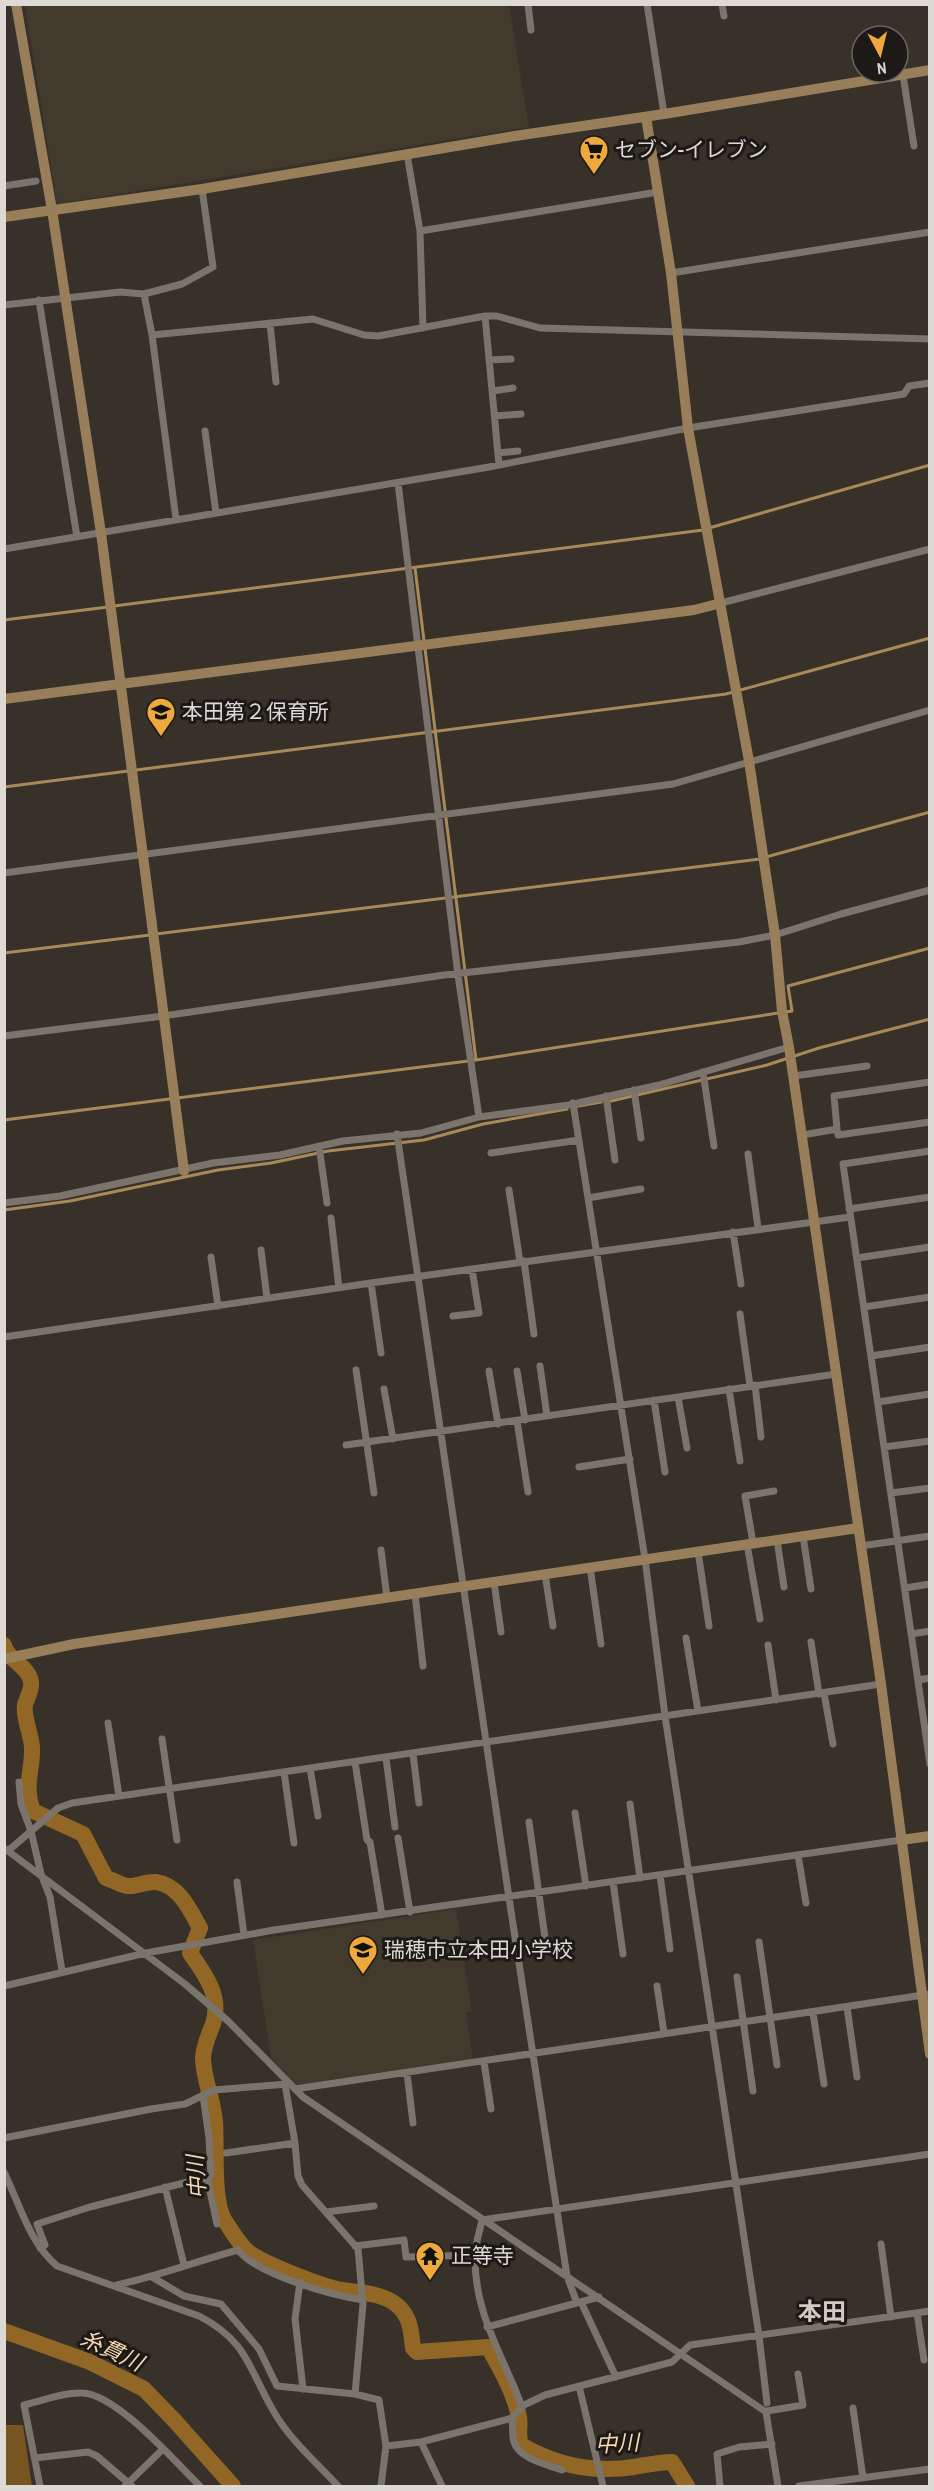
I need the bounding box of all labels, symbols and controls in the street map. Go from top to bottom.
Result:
north arrow [850,24,910,84]
text: N [876,57,888,80]
supermarket icon: セブン-イレブン [578,134,610,176]
place label: セブン-イレブン [615,135,768,164]
school or university icon: 本田第２保育所 [145,696,177,738]
place label: 本田第２保育所 [182,697,329,726]
school or university icon: 瑞穂市立本田小学校 [347,1934,379,1976]
place label: 瑞穂市立本田小学校 [384,1935,573,1964]
water label: 中川 [179,2152,212,2200]
temple icon: 正等寺 [414,2240,446,2282]
place label: 正等寺 [451,2241,514,2270]
district label: 本田 [798,2295,846,2327]
water label: 糸貫川 [76,2322,150,2378]
water label: 中川 [594,2427,642,2459]

